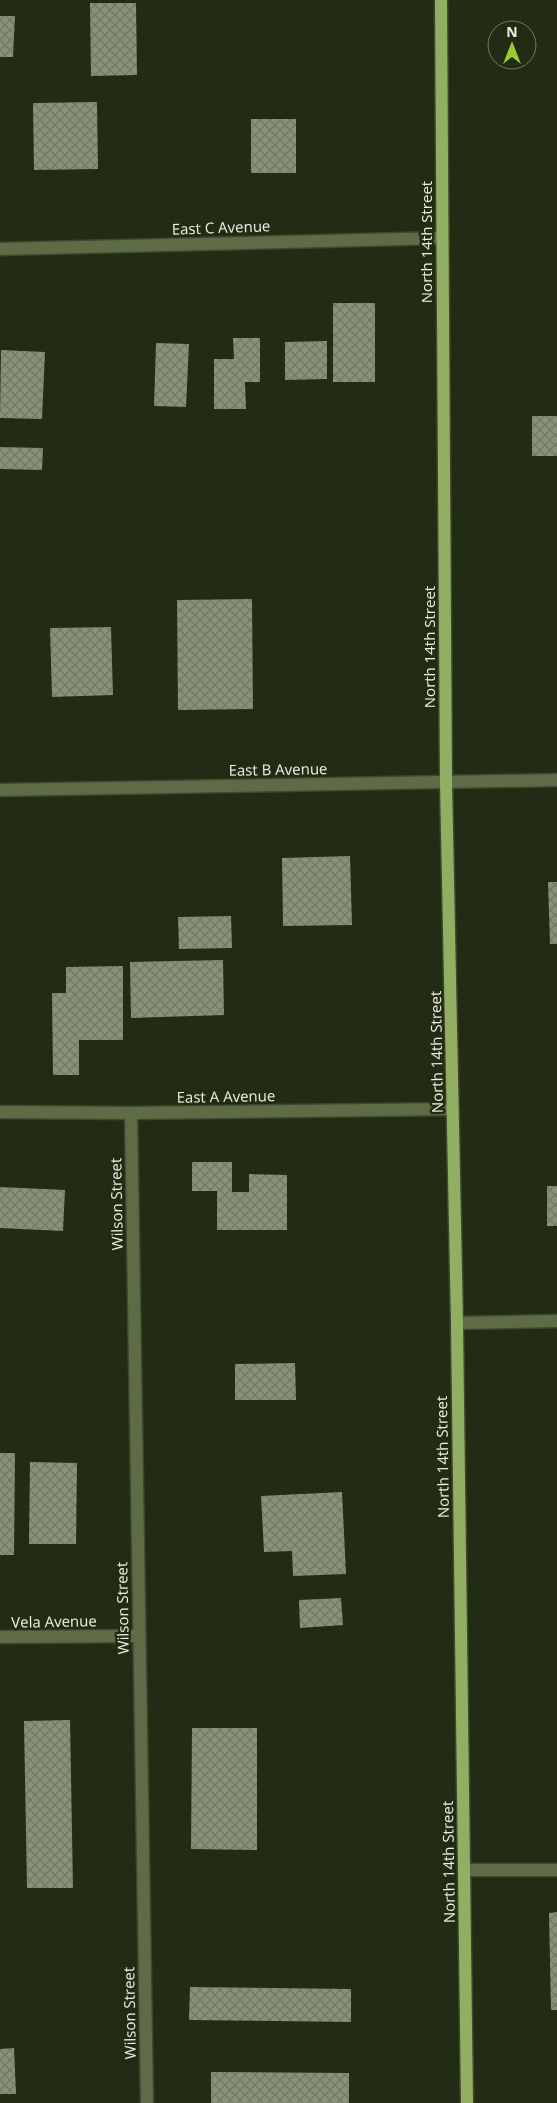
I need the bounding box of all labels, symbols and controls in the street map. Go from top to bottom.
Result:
north arrow [487,20,537,70]
text: N [506,22,518,41]
street label: North 14th Street [416,181,436,303]
street label: East C Avenue [171,215,271,239]
street label: North 14th Street [419,586,439,708]
street label: East B Avenue [228,758,328,780]
street label: North 14th Street [425,991,447,1113]
street label: East A Avenue [176,1085,276,1107]
street label: Wilson Street [105,1158,127,1250]
street label: North 14th Street [431,1396,453,1518]
street label: Wilson Street [111,1562,133,1654]
street label: Vela Avenue [11,1610,97,1632]
street label: North 14th Street [437,1801,459,1923]
street label: Wilson Street [118,1967,140,2059]

